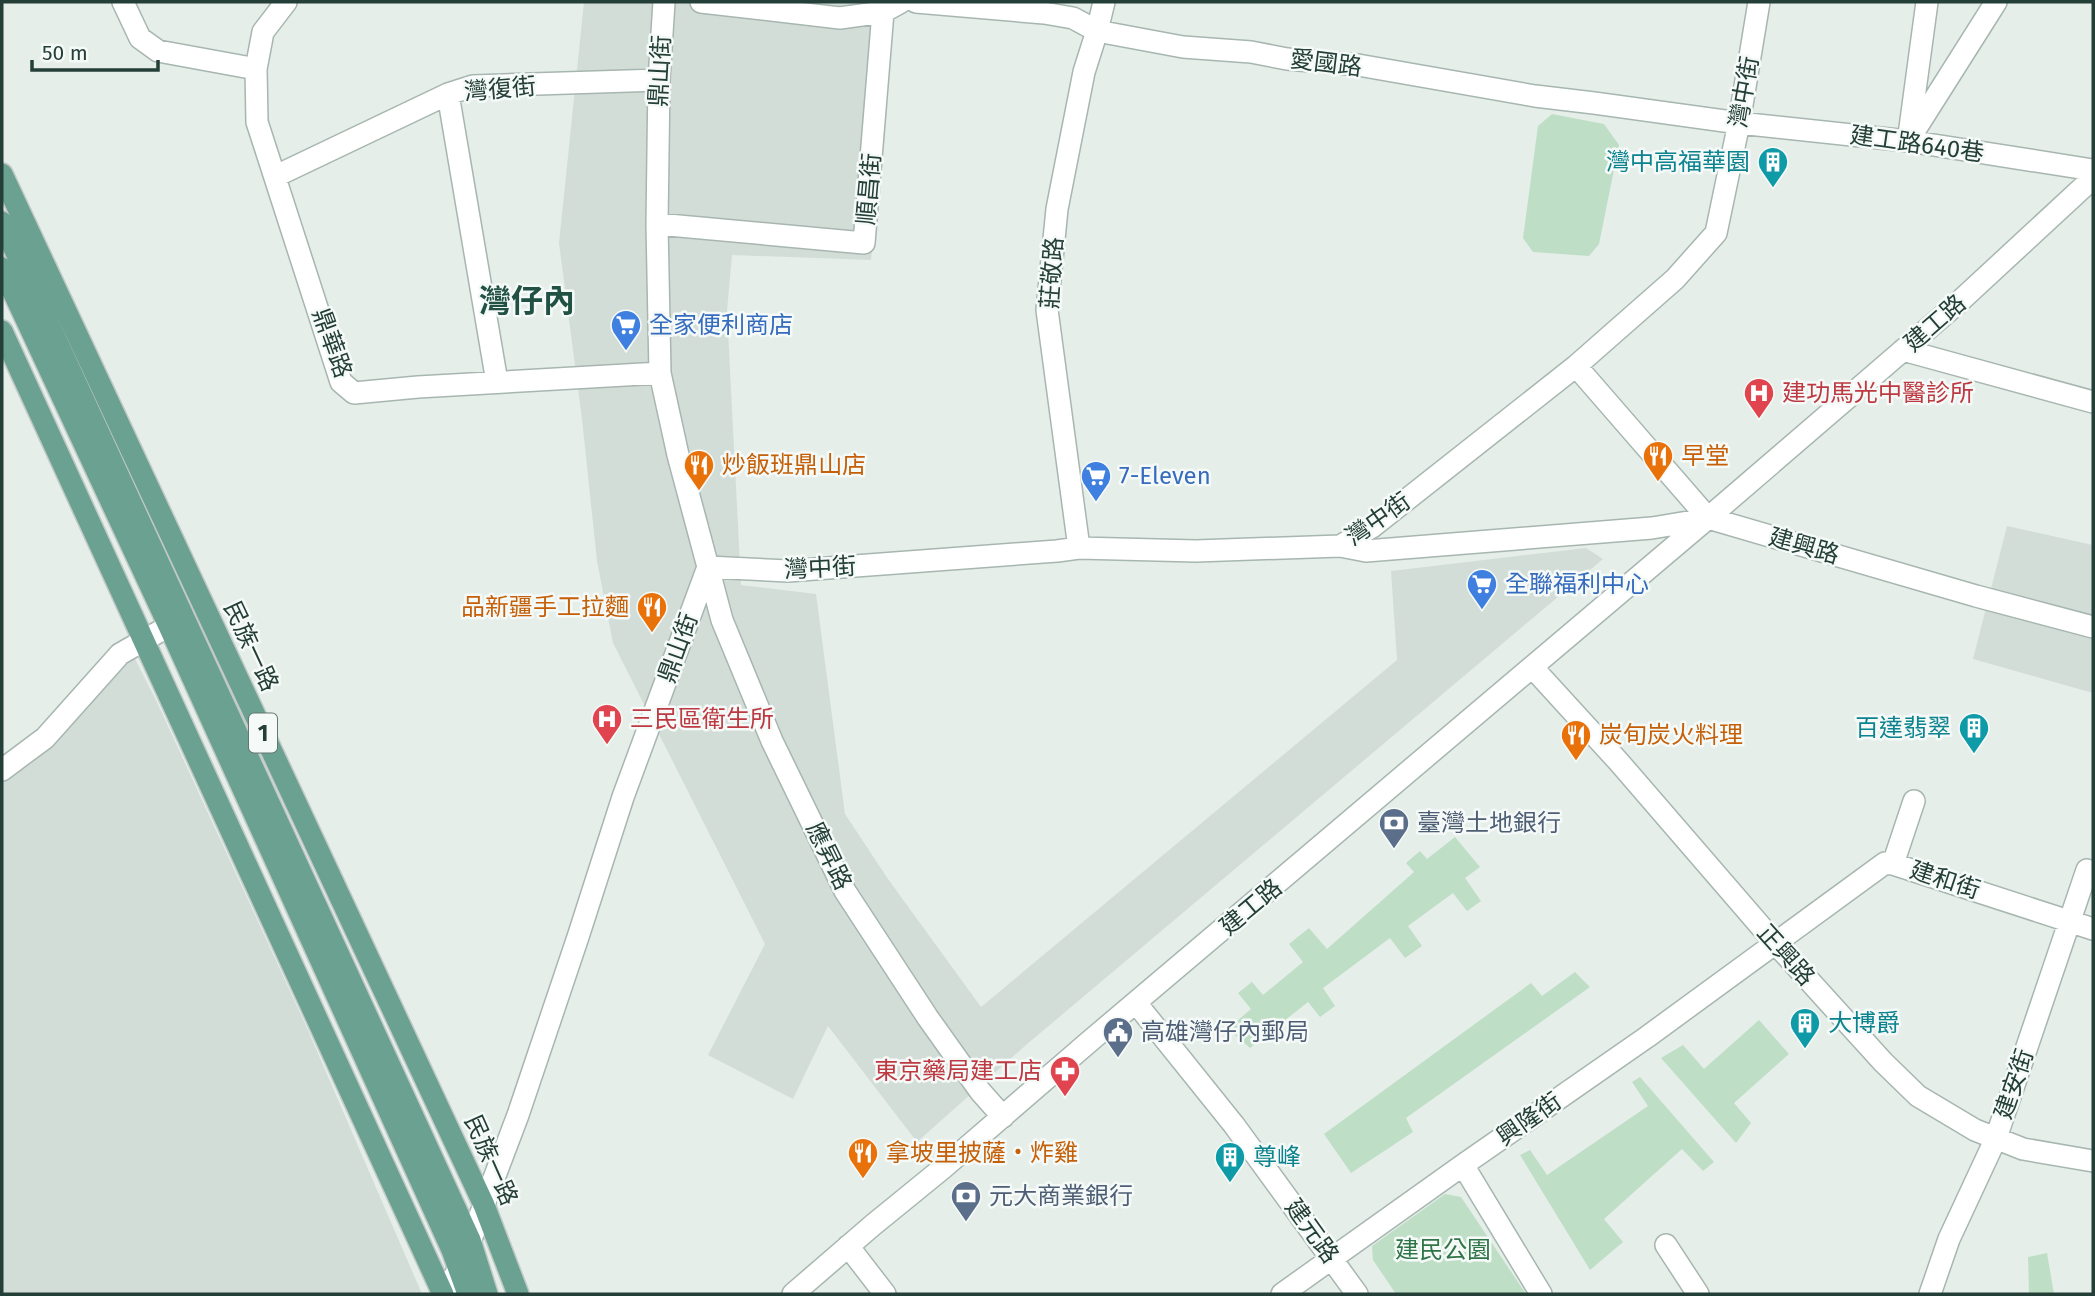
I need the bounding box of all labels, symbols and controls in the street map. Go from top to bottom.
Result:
scale bar [32,28,158,72]
street label: 鼎山街 [644,34,676,108]
text: 50 m [42,40,88,66]
street label: 愛國路 [1289,45,1363,81]
street label: 灣中街 [1724,54,1764,130]
street label: 灣復街 [463,72,537,106]
street label: 建工路640巷 [1848,121,1986,167]
building icon: 灣中高福華園 [1756,145,1790,189]
place label: 灣中高福華園 [1606,148,1750,176]
street label: 順昌街 [852,152,886,226]
street label: 莊敬路 [1036,236,1068,310]
district label: 灣仔內 [479,282,575,320]
street label: 建工路 [1899,289,1971,357]
street label: 鼎華路 [307,304,357,382]
supermarket icon: 全家便利商店 [609,308,643,352]
place label: 全家便利商店 [649,311,793,339]
hospital icon: 建功馬光中醫診所 [1742,376,1776,420]
place label: 建功馬光中醫診所 [1782,379,1974,407]
restaurant icon: 早堂 [1641,439,1675,483]
place label: 早堂 [1681,442,1729,470]
restaurant icon: 炒飯班鼎山店 [682,448,716,492]
place label: 炒飯班鼎山店 [722,451,866,479]
supermarket icon: 7-Eleven [1079,459,1113,503]
place label: 7-Eleven [1119,462,1211,490]
street label: 灣中街 [1340,487,1416,551]
street label: 建興路 [1766,523,1842,569]
street label: 灣中街 [783,552,857,584]
supermarket icon: 全聯福利中心 [1465,567,1499,611]
place label: 全聯福利中心 [1505,570,1649,598]
restaurant icon: 品新疆手工拉麵 [635,590,669,634]
place label: 品新疆手工拉麵 [461,593,629,621]
street label: 民族一路 [218,597,284,695]
street label: 鼎山街 [653,609,703,687]
hospital icon: 三民區衛生所 [590,702,624,746]
place label: 三民區衛生所 [630,705,774,733]
building icon: 百達翡翠 [1957,711,1991,755]
road number: 1 [249,713,277,752]
place label: 百達翡翠 [1855,714,1951,742]
restaurant icon: 炭旬炭火料理 [1559,718,1593,762]
place label: 炭旬炭火料理 [1599,721,1743,749]
bank icon: 臺灣土地銀行 [1377,806,1411,850]
place label: 臺灣土地銀行 [1417,809,1561,837]
street label: 應昇路 [801,818,857,894]
street label: 建和街 [1906,856,1984,904]
street label: 建工路 [1214,873,1288,941]
street label: 正興路 [1752,919,1820,991]
building icon: 大博爵 [1788,1006,1822,1050]
place label: 大博爵 [1828,1009,1900,1037]
public building icon: 高雄灣仔內郵局 [1101,1015,1135,1059]
place label: 高雄灣仔內郵局 [1141,1018,1309,1046]
street label: 建安街 [1989,1045,2039,1123]
pharmacy icon: 東京藥局建工店 [1048,1054,1082,1098]
place label: 東京藥局建工店 [874,1057,1042,1085]
street label: 興隆街 [1491,1087,1567,1151]
street label: 民族一路 [459,1110,523,1210]
restaurant icon: 拿坡里披薩‧炸雞 [846,1136,880,1180]
place label: 拿坡里披薩‧炸雞 [886,1139,1078,1167]
building icon: 尊峰 [1213,1140,1247,1184]
place label: 尊峰 [1253,1143,1301,1171]
bank icon: 元大商業銀行 [949,1179,983,1223]
place label: 元大商業銀行 [989,1182,1133,1210]
street label: 建元路 [1280,1194,1344,1268]
park label: 建民公園 [1395,1236,1491,1264]

